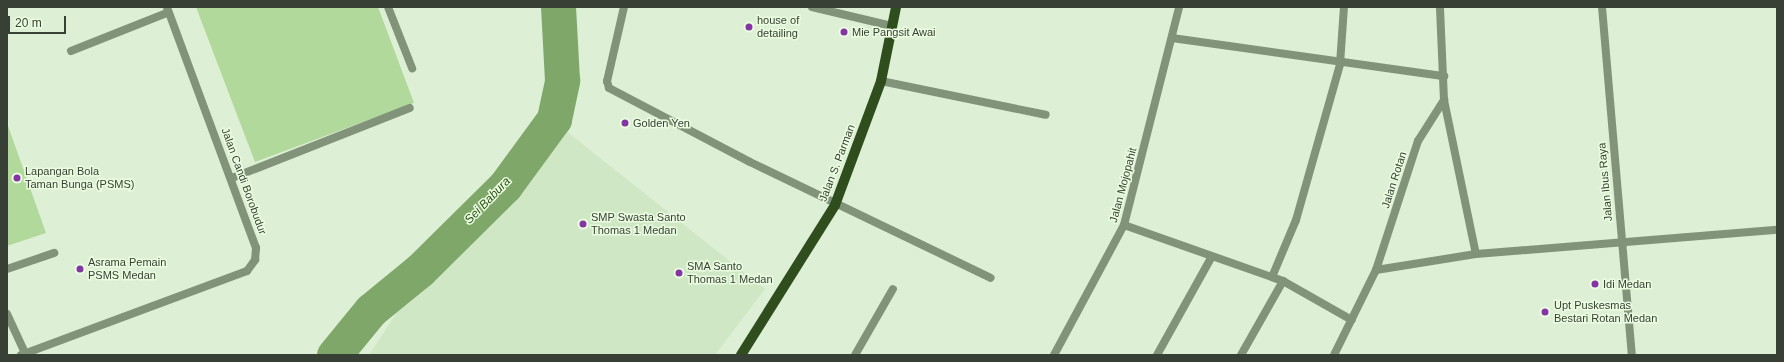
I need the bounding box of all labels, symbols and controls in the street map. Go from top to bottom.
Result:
scale bar [10,8,68,34]
place label: house of detailing [757,14,799,40]
text: 20 m [15,16,42,30]
marker: house of detailing [744,22,754,32]
place label: Mie Pangsit Awai [852,25,936,39]
marker: Mie Pangsit Awai [839,27,849,37]
place label: Golden Yen [633,116,690,130]
marker: Golden Yen [620,118,630,128]
street label: Jalan S. Parman [816,123,858,203]
street label: Jalan Candi Borobudur [219,126,269,236]
street label: Jalan Ibus Raya [1595,142,1615,222]
street label: Jalan Mojopahit [1107,146,1139,224]
street label: Jalan Rotan [1379,150,1409,210]
place label: Lapangan Bola Taman Bunga (PSMS) [25,165,134,191]
marker: Lapangan Bola Taman Bunga (PSMS) [12,173,22,183]
water label: Sei Babura [462,175,514,227]
place label: SMP Swasta Santo Thomas 1 Medan [591,211,686,237]
marker: SMP Swasta Santo Thomas 1 Medan [578,219,588,229]
place label: Asrama Pemain PSMS Medan [88,256,166,282]
place label: SMA Santo Thomas 1 Medan [687,260,773,286]
marker: Asrama Pemain PSMS Medan [75,264,85,274]
marker: SMA Santo Thomas 1 Medan [674,268,684,278]
place label: Idi Medan [1603,277,1651,291]
marker: Idi Medan [1590,279,1600,289]
place label: Upt Puskesmas Bestari Rotan Medan [1554,299,1657,325]
marker: Upt Puskesmas Bestari Rotan Medan [1539,306,1551,318]

